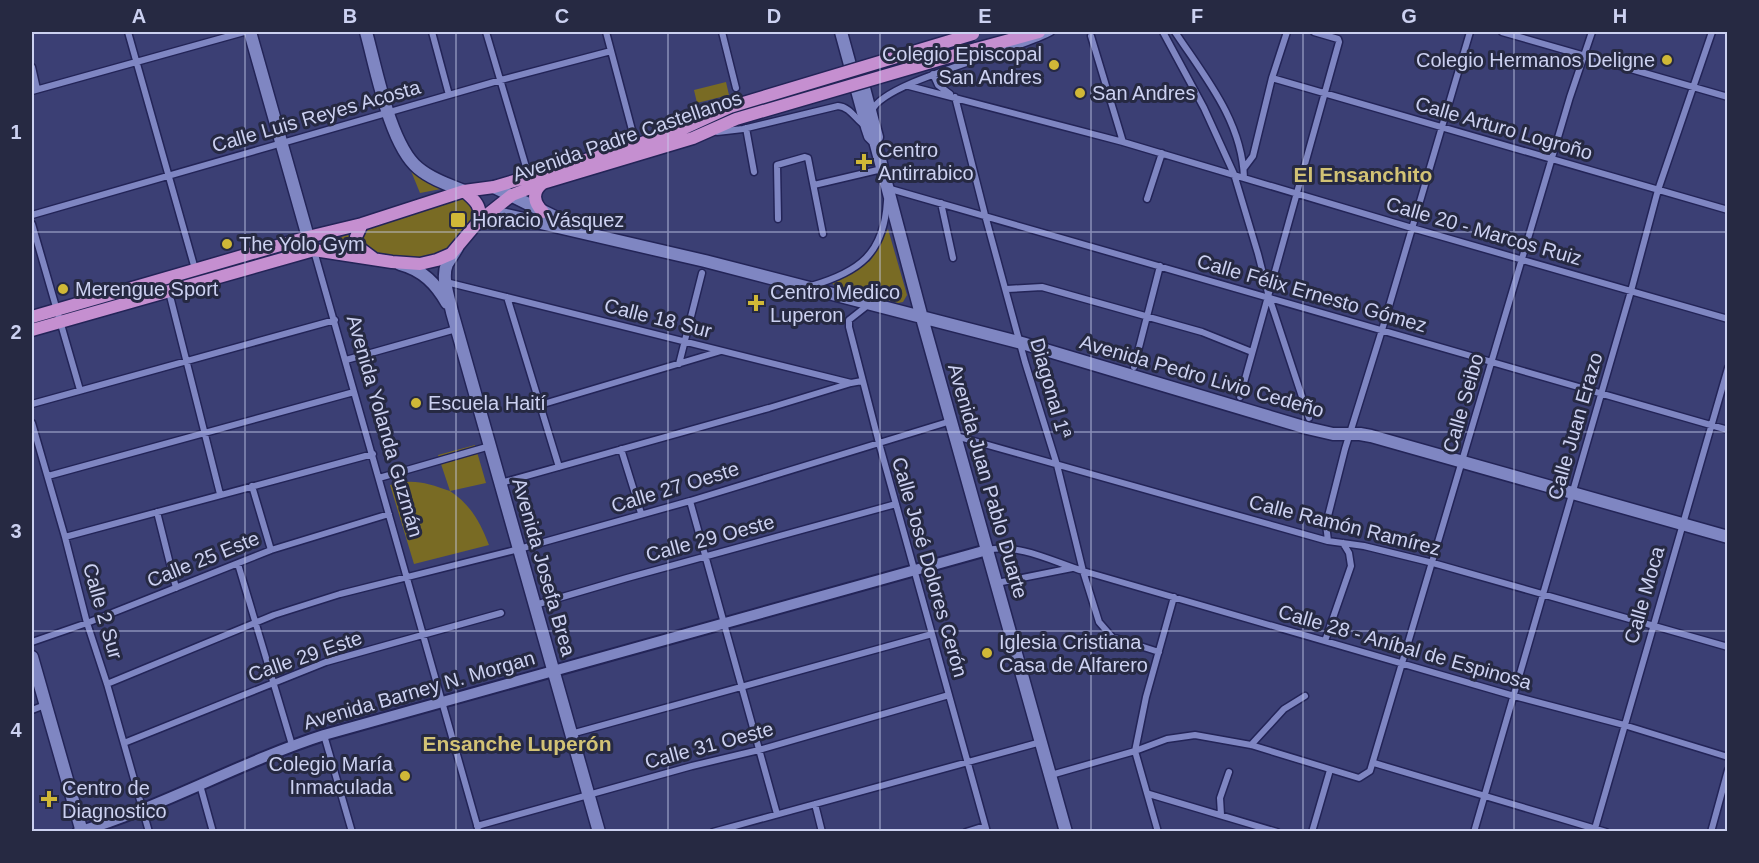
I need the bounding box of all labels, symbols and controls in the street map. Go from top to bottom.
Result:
text: A [132,5,146,27]
text: B [343,5,357,27]
text: C [555,5,569,27]
text: D [767,5,781,27]
text: E [978,5,992,27]
text: F [1191,5,1203,27]
text: G [1401,5,1417,27]
text: H [1613,5,1627,27]
place label: Colegio Episcopal San Andres [882,43,1042,88]
place label: Colegio Hermanos Deligne [1416,49,1655,71]
marker: Colegio Hermanos Deligne [1660,53,1674,67]
marker: Colegio Episcopal San Andres [1047,58,1061,72]
street label: Calle Luis Reyes Acosta [209,75,424,156]
place label: San Andres [1092,82,1195,104]
street label: Avenida Padre Castellanos [510,86,744,186]
marker: San Andres [1073,86,1087,100]
street label: Calle Arturo Logroño [1413,92,1595,164]
text: 1 [10,121,22,143]
place label: Centro Antirrabico [878,139,974,184]
marker: Centro Antirrabico [855,153,873,171]
district label: El Ensanchito [1294,163,1432,186]
street label: Calle 20 - Marcos Ruiz [1384,193,1584,269]
place label: Horacio Vásquez [472,209,624,231]
marker: Horacio Vásquez [449,211,467,229]
place label: The Yolo Gym [239,233,365,255]
marker: The Yolo Gym [220,237,234,251]
street label: Calle Félix Ernesto Gómez [1195,250,1429,336]
place label: Merengue Sport [75,278,219,300]
place label: Centro Medico Luperon [770,281,900,326]
marker: Merengue Sport [56,282,70,296]
street label: Calle 18 Sur [602,294,714,342]
marker: Centro Medico Luperon [747,294,765,312]
street label: Avenida Yolanda Guzmán [343,313,427,539]
text: 2 [10,321,22,343]
street label: Avenida Pedro Livio Cedeño [1077,331,1327,421]
street label: Diagonal 1ª [1026,335,1076,441]
street label: Calle Juan Erazo [1543,350,1607,502]
street label: Calle Seibo [1438,351,1488,455]
street label: Avenida Juan Pablo Duarte [944,361,1032,601]
place label: Escuela Haití [428,392,546,414]
marker: Escuela Haití [409,396,423,410]
street label: Calle José Dolores Cerón [888,454,972,680]
street label: Calle 27 Oeste [609,457,741,517]
street label: Avenida Josefa Brea [508,475,580,659]
street label: Calle Ramón Ramírez [1247,491,1443,559]
street label: Calle 29 Oeste [643,510,777,566]
text: 3 [10,520,22,542]
street label: Calle 25 Este [144,527,262,591]
street label: Calle Moca [1620,543,1669,646]
street label: Calle 2 Sur [79,560,127,662]
street label: Calle 28 - Aníbal de Espinosa [1276,600,1535,694]
street label: Calle 29 Este [245,626,365,686]
place label: Iglesia Cristiana Casa de Alfarero [999,631,1148,676]
street label: Avenida Barney N. Morgan [301,646,537,734]
marker: Iglesia Cristiana Casa de Alfarero [980,646,994,660]
street label: Calle 31 Oeste [642,717,776,773]
text: 4 [10,719,22,741]
district label: Ensanche Luperón [422,732,612,755]
place label: Colegio María Inmaculada [268,753,394,798]
marker: Colegio María Inmaculada [398,769,412,783]
place label: Centro de Diagnostico [62,777,167,822]
marker: Centro de Diagnostico [40,790,58,808]

